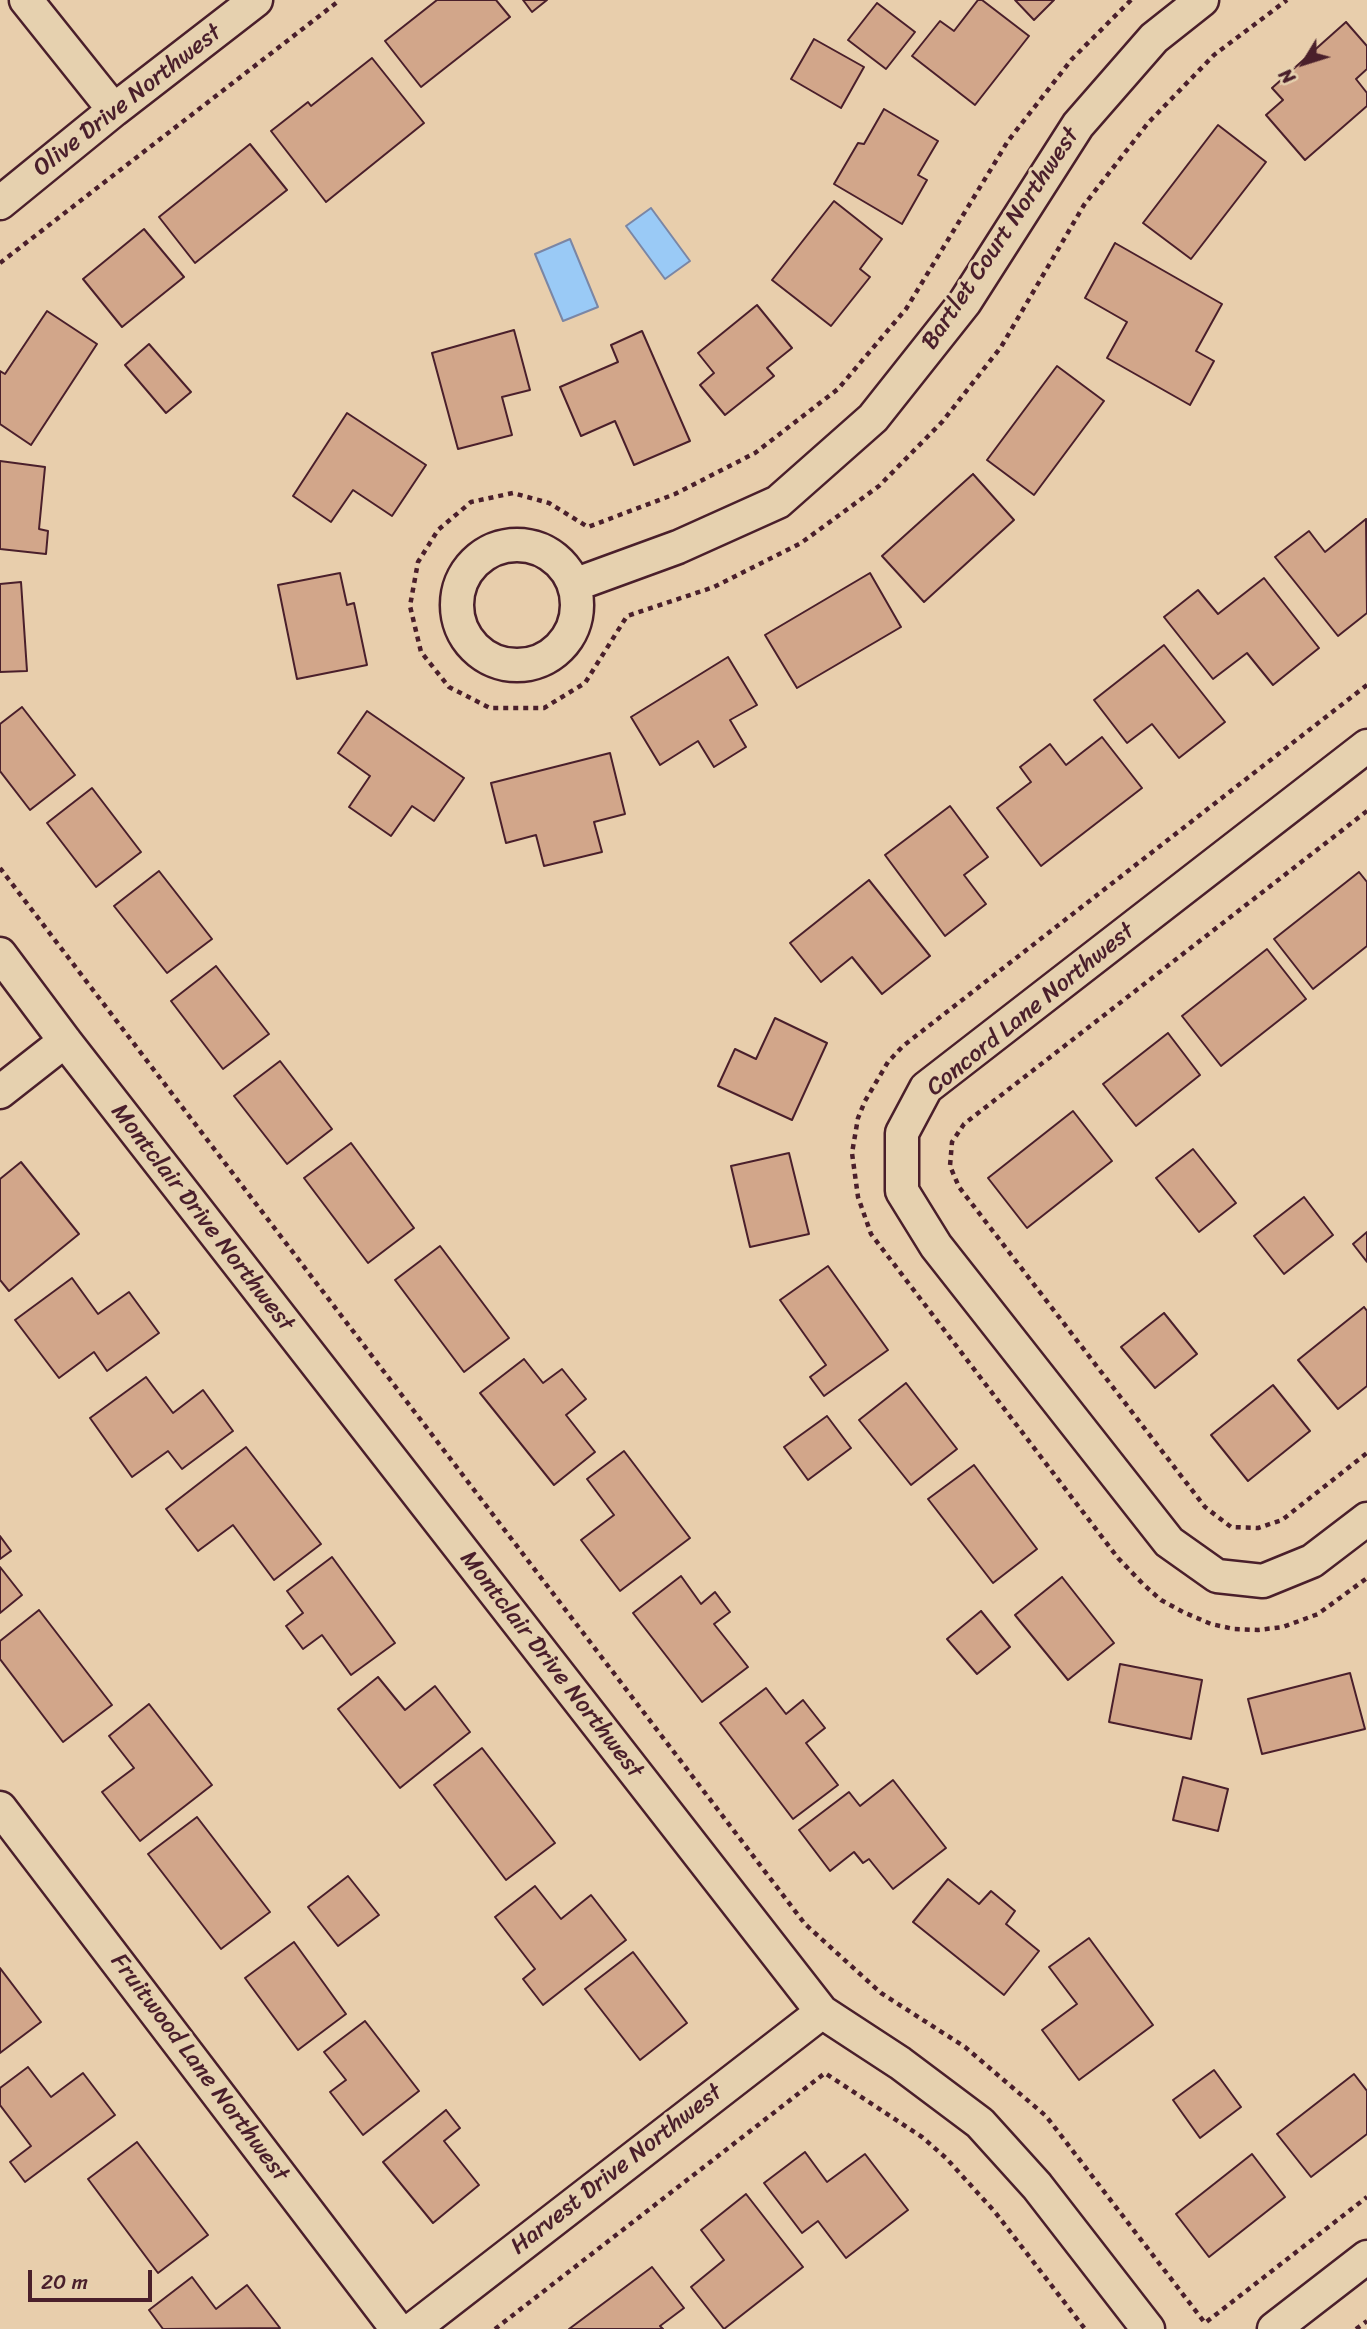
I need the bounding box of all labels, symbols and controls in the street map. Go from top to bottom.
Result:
street label: Olive Drive Northwest [28,19,228,183]
north arrow [1269,28,1339,98]
text: N [1270,61,1304,92]
street label: Bartlet Court Northwest [916,123,1086,355]
street label: Concord Lane Northwest [921,917,1141,1103]
street label: Montclair Drive Northwest [104,1099,300,1337]
street label: Montclair Drive Northwest [453,1546,649,1784]
street label: Fruitwood Lane Northwest [104,1948,294,2188]
street label: Harvest Drive Northwest [505,2078,729,2262]
scale bar [32,2256,156,2300]
text: 20 m [41,2263,88,2301]

